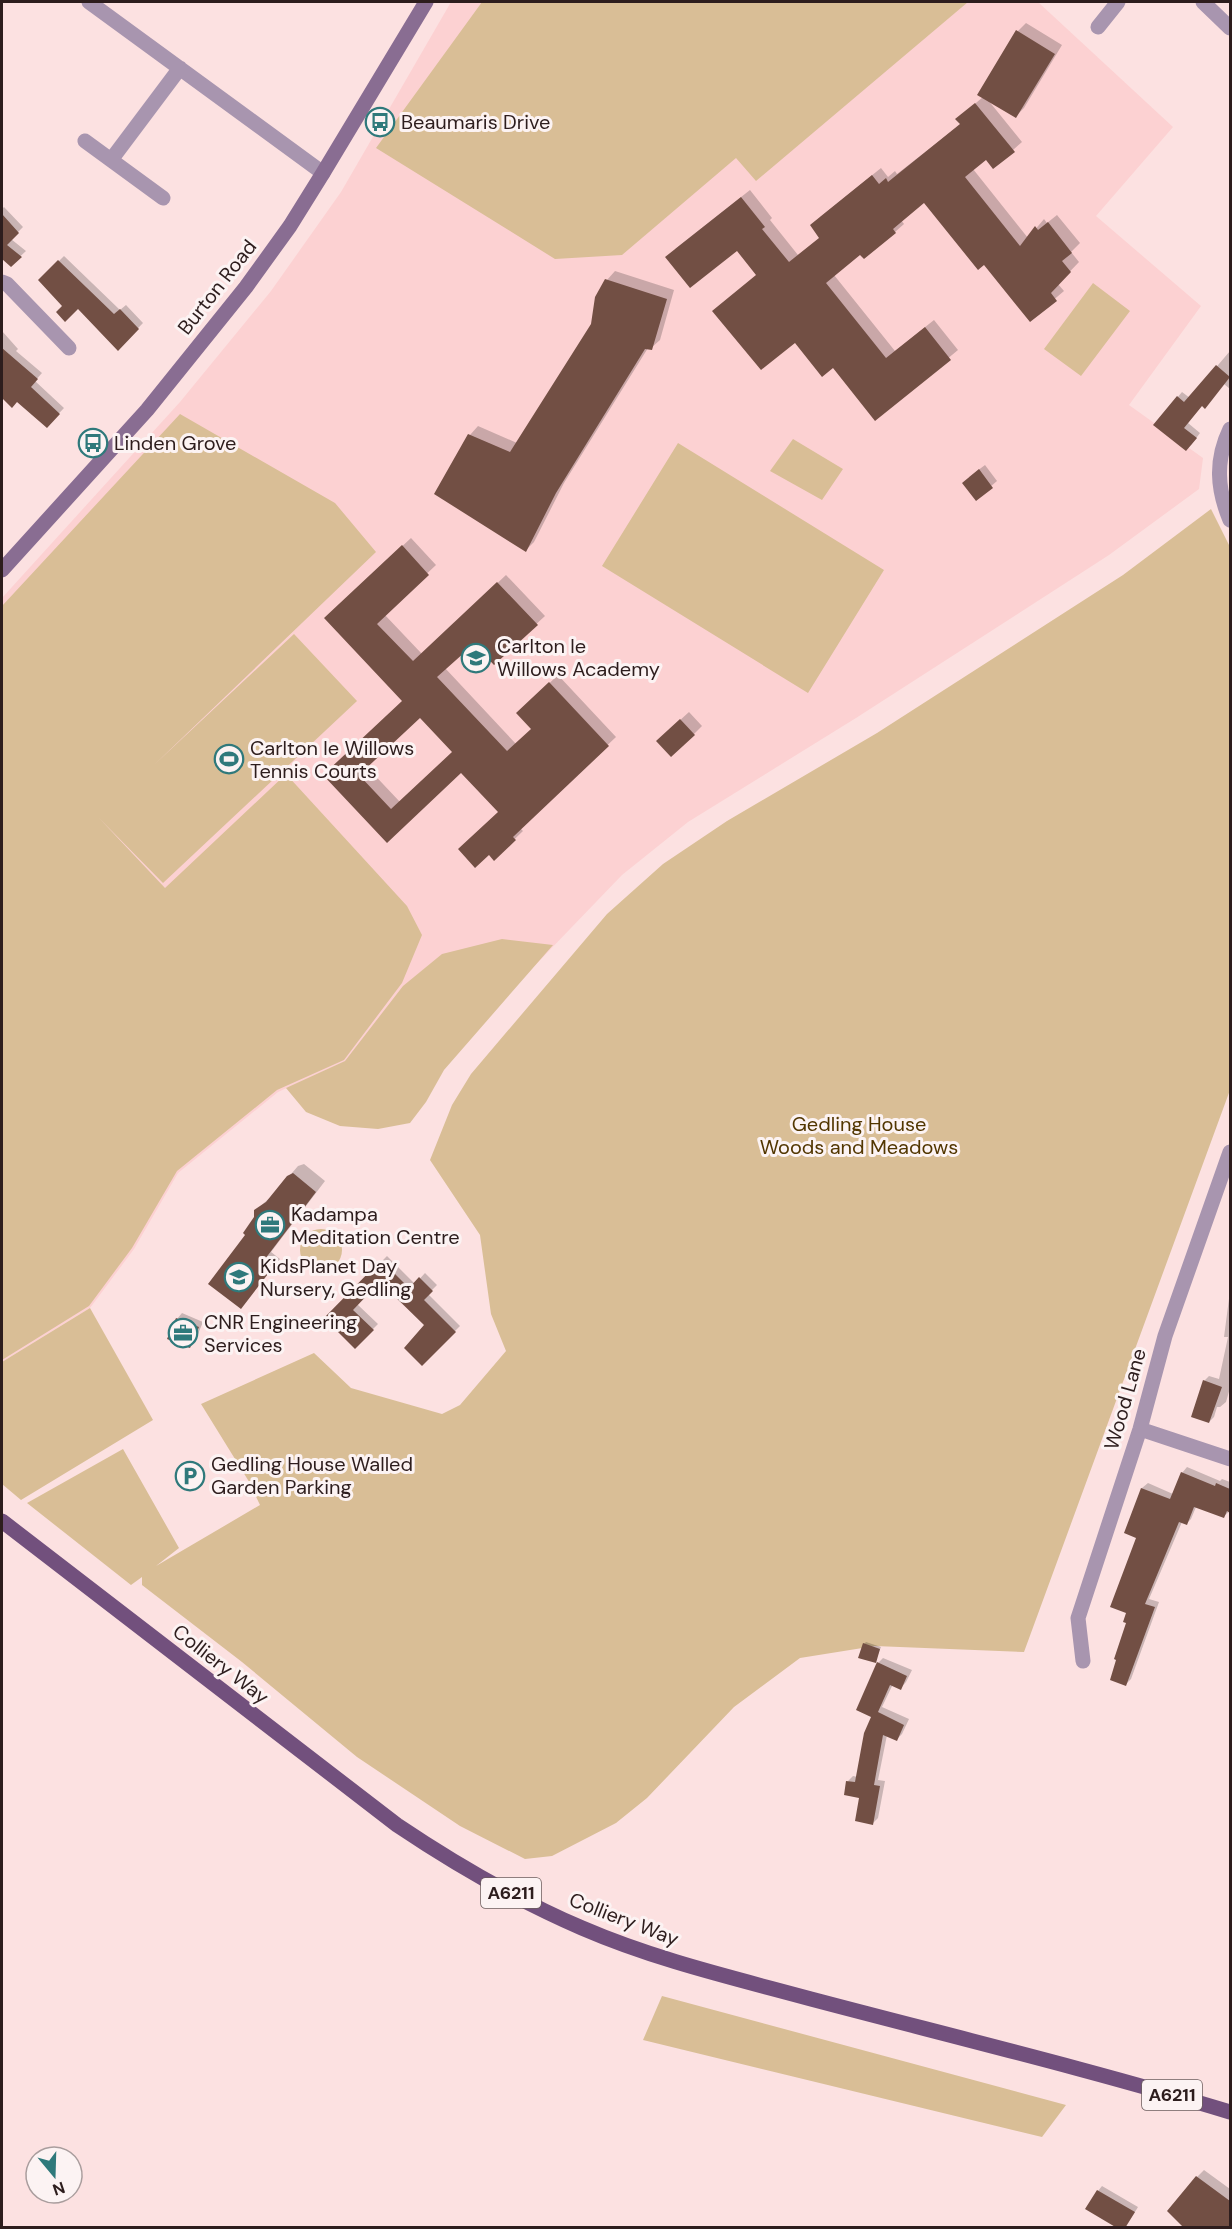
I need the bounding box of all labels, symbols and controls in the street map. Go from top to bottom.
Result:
bus stop icon: Beaumaris Drive [364,106,396,138]
place label: Beaumaris Drive [401,109,550,135]
street label: Burton Road [172,234,262,340]
bus stop icon: Linden Grove [77,427,109,459]
place label: Linden Grove [114,430,236,456]
place label: Carlton le Willows Academy [497,633,660,682]
school or university icon: Carlton le Willows Academy [460,642,492,674]
place label: Carlton le Willows Tennis Courts [250,735,414,784]
sports icon: Carlton le Willows Tennis Courts [213,743,245,775]
park label: Gedling House Woods and Meadows [760,1111,958,1160]
place label: Kadampa Meditation Centre [291,1201,460,1250]
office icon: Kadampa Meditation Centre [254,1209,286,1241]
place label: KidsPlanet Day Nursery, Gedling [260,1253,411,1302]
school or university icon: KidsPlanet Day Nursery, Gedling [223,1261,255,1293]
place label: CNR Engineering Services [204,1309,357,1358]
office icon: CNR Engineering Services [167,1317,199,1349]
street label: Wood Lane [1098,1345,1152,1453]
place label: Gedling House Walled Garden Parking [211,1451,413,1500]
parking icon: Gedling House Walled Garden Parking [174,1460,206,1492]
street label: Colliery Way [168,1618,274,1710]
road number: A6211 [481,1878,541,1908]
street label: Colliery Way [566,1886,682,1952]
road number: A6211 [1142,2080,1202,2110]
north arrow [24,2145,84,2205]
text: N [50,2177,68,2201]

